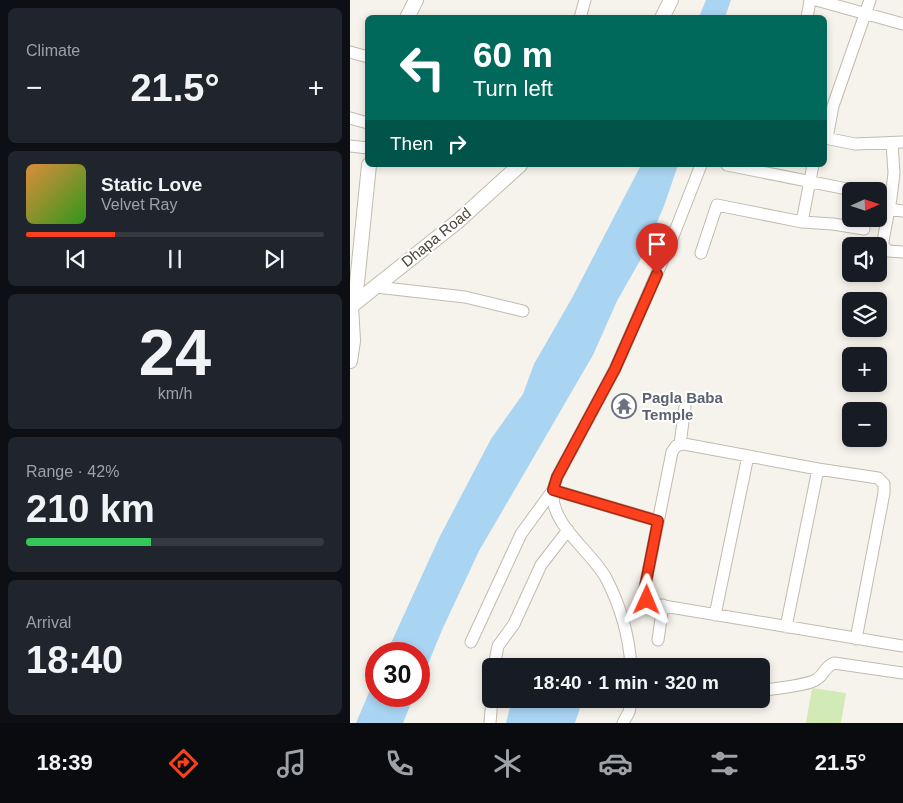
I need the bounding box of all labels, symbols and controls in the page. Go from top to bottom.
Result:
icon: left [390,35,455,100]
text: 60 m [473,35,553,74]
text: Climate [26,42,80,59]
text: 21.5° [130,67,220,109]
text: − [26,72,42,103]
text: + [308,72,324,103]
text: Turn left [473,76,553,101]
icon: right [443,130,471,158]
text: Then [390,133,433,154]
text: Static Love [101,174,202,195]
north arrow [842,182,888,228]
map controls [842,182,887,447]
text: Velvet Ray [101,196,177,213]
street label: Dhapa Road [398,204,474,270]
pin [636,223,678,274]
icon: arrive [643,230,671,258]
button: sound [842,237,887,282]
icon: previous [62,245,90,273]
icon: pause [161,245,189,273]
icon: next [260,245,288,273]
button: layers [842,292,887,337]
text: 24 [139,316,211,389]
button: + [842,347,887,392]
text: km/h [158,385,192,402]
place label: Pagla Baba Temple [642,389,724,423]
temple icon: Pagla Baba Temple [611,393,637,419]
button: − [842,402,887,447]
text: Range · 42% [26,463,119,480]
text: 210 km [26,488,155,530]
position arrow [620,573,672,625]
text: Arrival [26,614,71,631]
text: 18:40 [26,639,123,681]
speed limit sign: 30 [365,642,430,707]
text: 18:40 · 1 min · 320 m [533,672,719,693]
icon: directions [166,746,201,781]
icon: music [274,746,309,781]
icon: phone [382,746,417,781]
icon: climate [490,746,525,781]
icon: car [598,746,633,781]
icon: filters [707,746,742,781]
text: 18:39 [37,750,93,775]
text: 21.5° [815,750,866,775]

